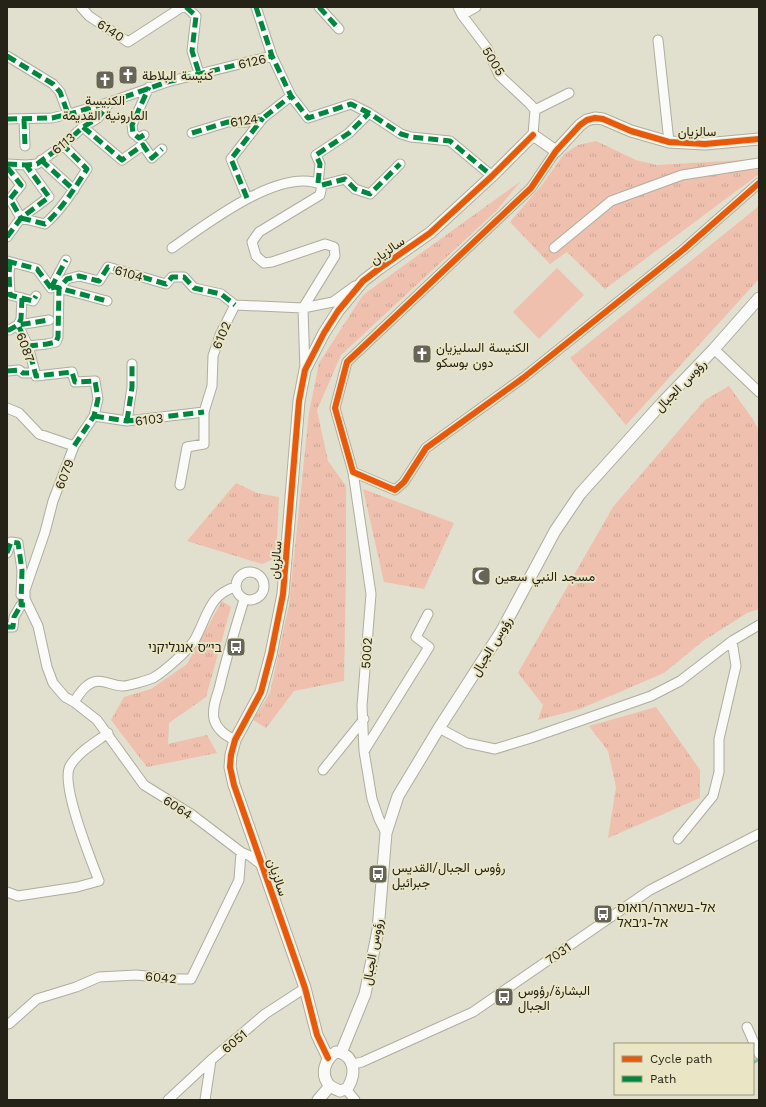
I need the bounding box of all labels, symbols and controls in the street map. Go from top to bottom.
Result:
street label: 6140 [94,16,127,45]
street label: 5005 [479,44,508,79]
street label: 6126 [237,51,268,72]
church icon: كنيسة البلاطة [117,64,139,86]
place label: كنيسة البلاطة [142,68,214,83]
church icon: الكنيسة المارونية القديمة [94,69,116,91]
place label: الكنيسة المارونية القديمة [62,93,148,124]
street label: 6124 [229,111,259,130]
street label: سالزيان [678,124,716,140]
street label: 6113 [49,129,78,157]
street label: سالزيان [367,233,408,268]
street label: 6104 [113,262,145,285]
street label: 6102 [209,319,234,351]
street label: 6087 [13,330,38,364]
place label: الكنيسة السليزيان دون بوسكو [436,340,529,371]
church icon: الكنيسة السليزيان دون بوسكو [411,343,433,365]
street label: رؤوس الجبال [652,356,710,416]
street label: 6103 [134,410,164,429]
street label: 6079 [52,457,77,491]
street label: سالزيان [266,540,286,580]
mosque icon: مسجد النبي سعين [470,565,492,587]
place label: مسجد النبي سعين [495,569,595,587]
street label: رؤوس الجبال [468,613,516,680]
bus stop icon: בי״ס אנגליקני [225,636,247,658]
street label: 5002 [358,637,375,669]
place label: בי״ס אנגליקני [148,640,222,655]
street label: 6064 [160,792,195,822]
street label: سالزيان [263,856,291,898]
place label: رؤوس الجبال/القديس جبرائيل [392,860,505,891]
bus stop icon: رؤوس الجبال/القديس جبرائيل [367,863,389,885]
place label: אל-בשארה/רואוס אל-ג׳באל [617,900,715,930]
bus stop icon: אל-בשארה/רואוס אל-ג׳באל [592,903,614,925]
street label: رؤوس الجبال [359,918,387,987]
street label: 7031 [543,939,574,967]
street label: 6042 [145,969,177,986]
place label: البشارة/رؤوس الجبال [518,983,590,1014]
bus stop icon: البشارة/رؤوس الجبال [493,986,515,1008]
street label: 6051 [219,1026,250,1056]
legend [614,1043,754,1095]
text: Cycle path [650,1052,712,1066]
text: Path [650,1072,676,1086]

